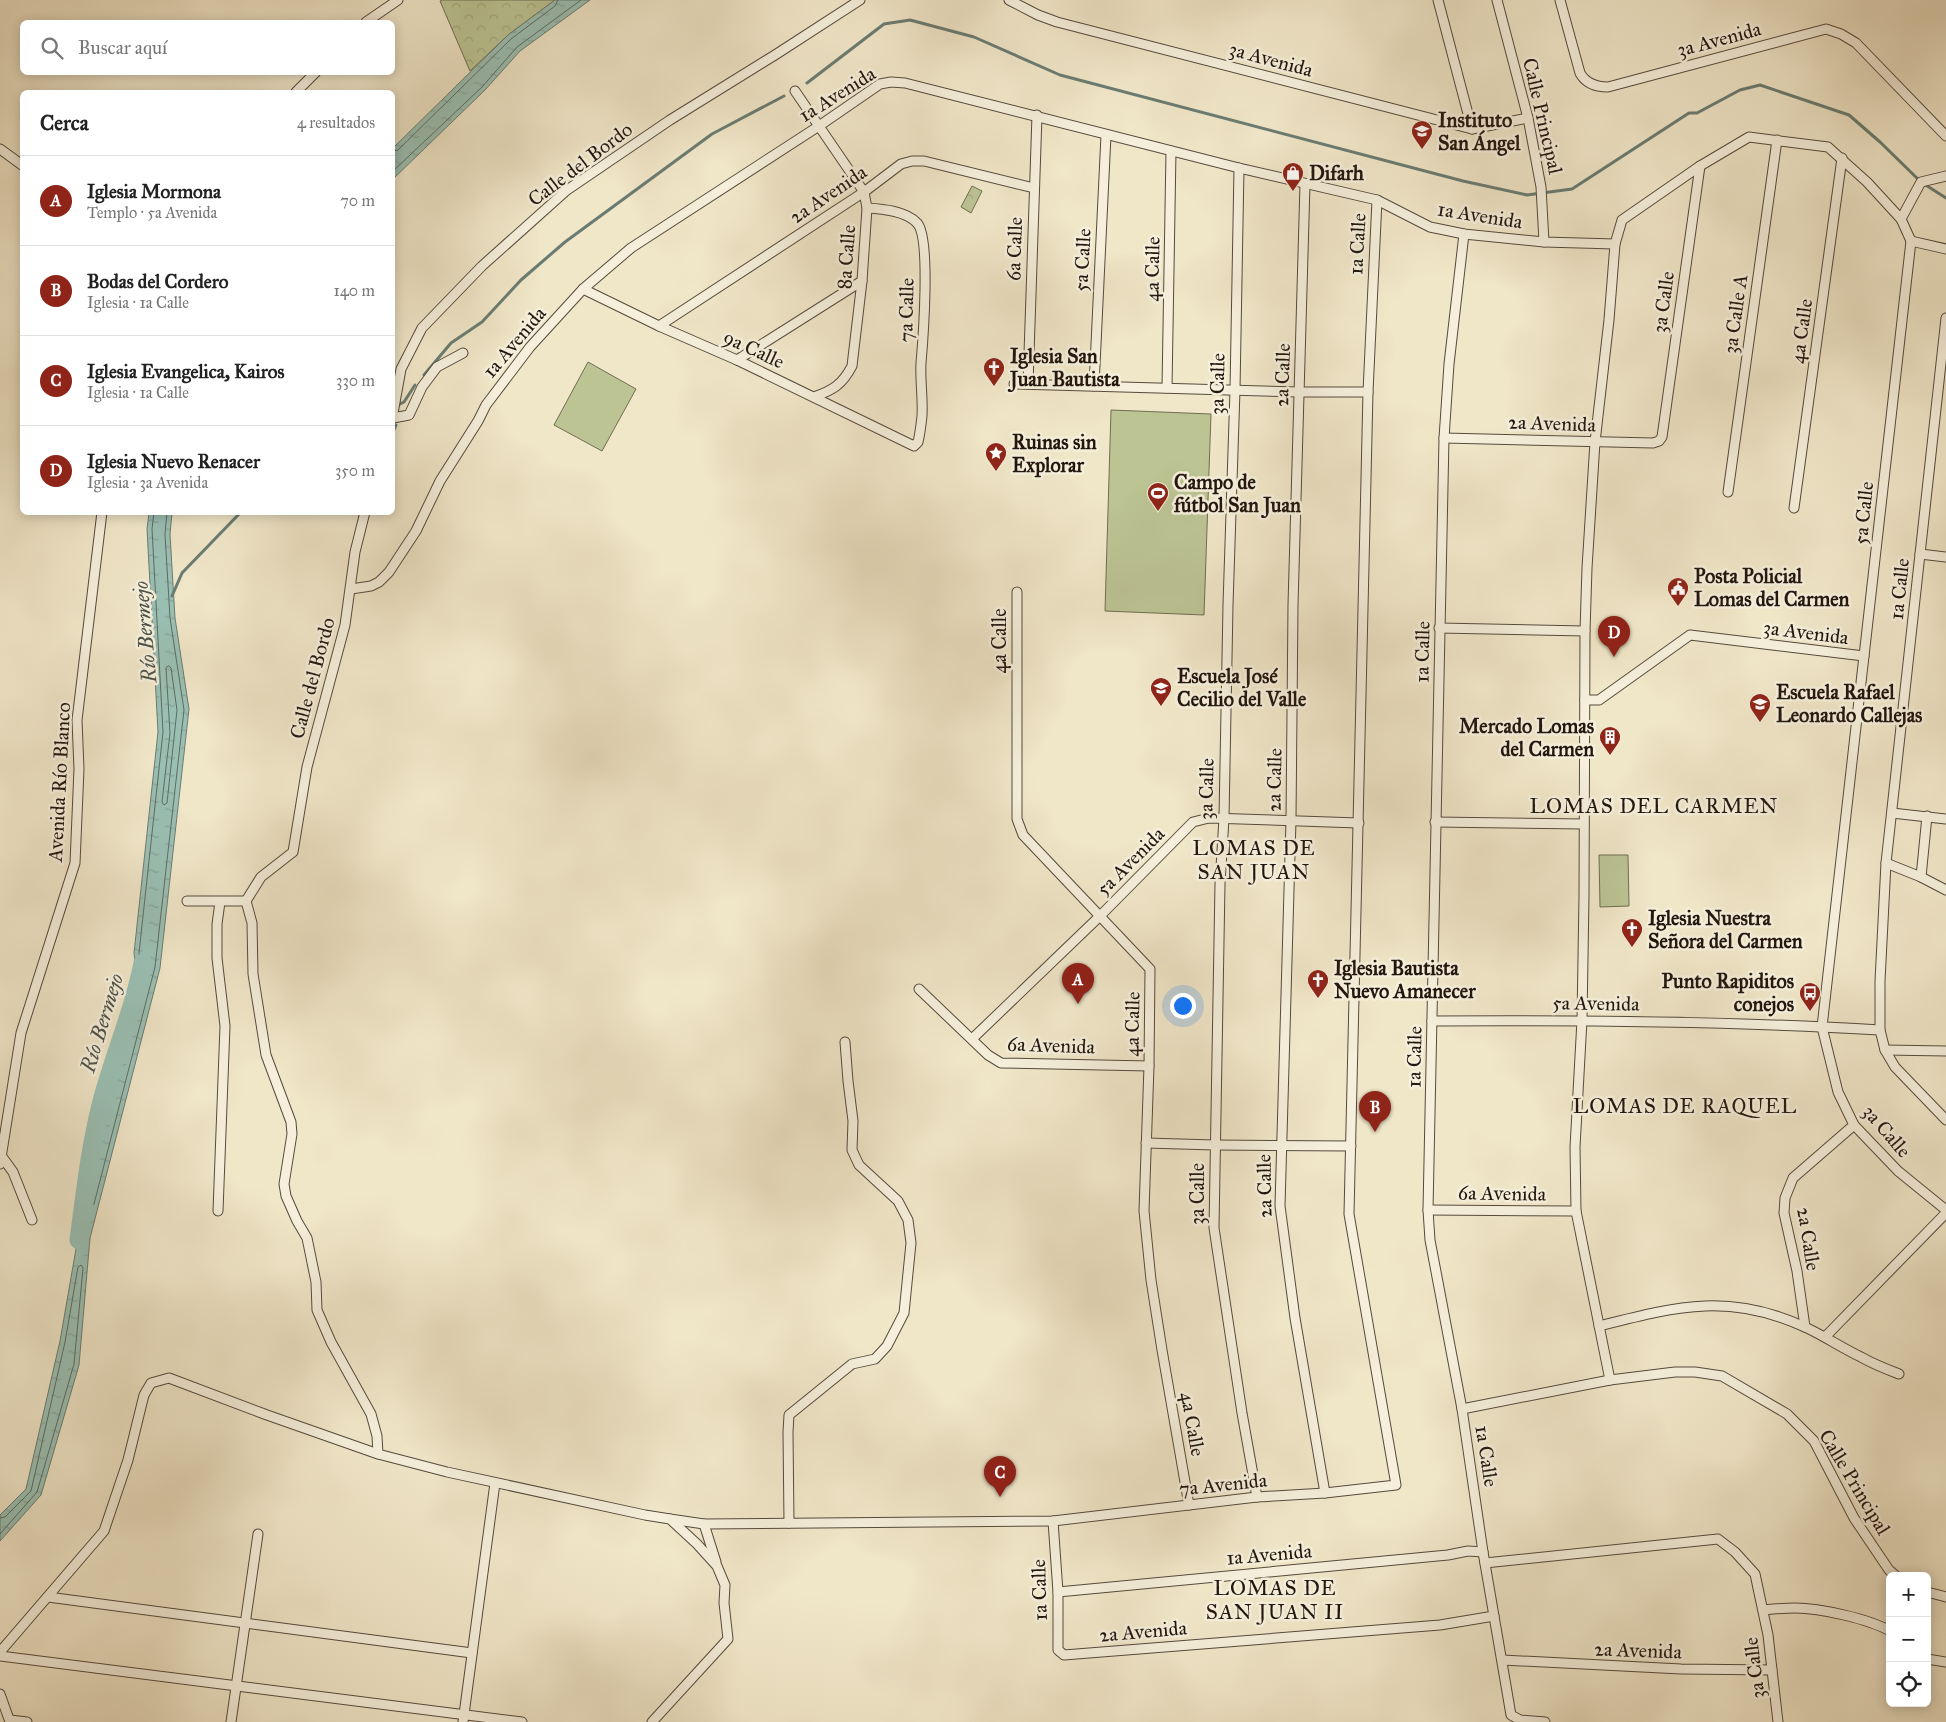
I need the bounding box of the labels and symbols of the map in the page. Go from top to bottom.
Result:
street label: 3a Avenida [1674,16,1764,62]
street label: 3a Avenida [1226,36,1316,82]
street label: Calle Principal [1518,56,1568,177]
street label: 1a Avenida [794,61,880,127]
place label: Instituto San Ángel [1438,108,1521,156]
street label: Calle del Bordo [523,117,637,211]
school or university icon: Instituto San Ángel [1410,119,1434,150]
street label: 2a Avenida [785,159,872,228]
shop icon: Difarh [1281,161,1305,192]
place label: Difarh [1309,161,1365,185]
street label: 1a Avenida [1436,196,1525,234]
street label: 1a Calle [1343,213,1371,275]
street label: 6a Calle [1001,217,1027,281]
street label: 8a Calle [832,224,860,290]
street label: 5a Calle [1068,228,1096,292]
street label: 4a Calle [1139,236,1165,302]
street label: 3a Calle [1647,270,1679,334]
street label: 3a Calle A [1718,272,1753,355]
street label: 7a Calle [893,277,919,343]
street label: 4a Calle [1785,297,1817,365]
street label: 1a Avenida [477,301,551,383]
street label: 9a Calle [720,324,788,374]
street label: 2a Calle [1269,343,1295,407]
place label: Iglesia San Juan Bautista [1007,344,1120,393]
street label: 3a Calle [1204,353,1230,415]
church icon: Iglesia San Juan Bautista [982,356,1006,387]
street label: 2a Avenida [1508,409,1597,437]
place label: Ruinas sin Explorar [1012,430,1097,478]
place icon: Ruinas sin Explorar [984,441,1008,472]
place label: Campo de fútbol San Juan [1173,470,1301,519]
street label: 5a Calle [1848,480,1878,546]
sports icon: Campo de fútbol San Juan [1146,481,1170,512]
street label: 1a Calle [1884,557,1914,621]
place label: Posta Policial Lomas del Carmen [1694,564,1850,611]
public building icon: Posta Policial Lomas del Carmen [1666,576,1690,607]
water label: Río Bermejo [128,580,162,685]
street label: 4a Calle [987,608,1011,674]
street label: Calle del Bordo [284,615,340,741]
street label: 3a Avenida [1762,615,1851,649]
pin: D [1598,616,1630,657]
street label: 1a Calle [1409,621,1435,683]
place label: Escuela José Cecilio del Valle [1177,664,1307,711]
school or university icon: Escuela José Cecilio del Valle [1149,676,1173,707]
place label: Escuela Rafael Leonardo Callejas [1776,680,1923,728]
school or university icon: Escuela Rafael Leonardo Callejas [1748,692,1772,723]
street label: Avenida Río Blanco [43,701,75,864]
place label: Mercado Lomas del Carmen [1459,714,1595,761]
building icon: Mercado Lomas del Carmen [1598,725,1622,756]
street label: 2a Calle [1261,748,1287,812]
street label: 3a Calle [1193,758,1219,820]
district label: LOMAS DEL CARMEN [1530,793,1778,819]
street label: 5a Avenida [1091,821,1170,900]
district label: LOMAS DE SAN JUAN [1192,835,1316,885]
place label: Iglesia Nuestra Señora del Carmen [1648,906,1803,953]
church icon: Iglesia Nuestra Señora del Carmen [1620,917,1644,948]
place label: Iglesia Bautista Nuevo Amanecer [1334,956,1476,1003]
pin: A [1062,963,1094,1004]
church icon: Iglesia Bautista Nuevo Amanecer [1306,968,1330,999]
place label: Punto Rapiditos conejos [1662,969,1795,1017]
water label: Río Bermejo [74,970,129,1077]
bus stop icon: Punto Rapiditos conejos [1798,981,1822,1012]
street label: 5a Avenida [1552,990,1640,1016]
street label: 4a Calle [1119,991,1145,1057]
your location [1170,993,1196,1019]
street label: 1a Calle [1401,1026,1427,1088]
street label: 6a Avenida [1007,1031,1096,1059]
pin: B [1359,1091,1391,1132]
district label: LOMAS DE RAQUEL [1573,1093,1797,1119]
street label: 3a Calle [1858,1100,1916,1162]
street label: 2a Calle [1251,1154,1277,1218]
street label: 3a Calle [1185,1163,1209,1225]
street label: 6a Avenida [1458,1180,1547,1206]
street label: 2a Calle [1792,1206,1826,1272]
street label: 4a Calle [1176,1390,1210,1458]
street label: 1a Calle [1470,1424,1504,1488]
street label: Calle Principal [1814,1425,1896,1539]
pin: C [984,1456,1016,1497]
street label: 7a Avenida [1178,1467,1269,1501]
street label: 1a Avenida [1225,1538,1313,1570]
street label: 1a Calle [1026,1559,1052,1621]
district label: LOMAS DE SAN JUAN II [1206,1575,1344,1625]
street label: 2a Avenida [1098,1615,1188,1647]
street label: 2a Avenida [1594,1636,1683,1664]
street label: 3a Calle [1738,1636,1770,1700]

